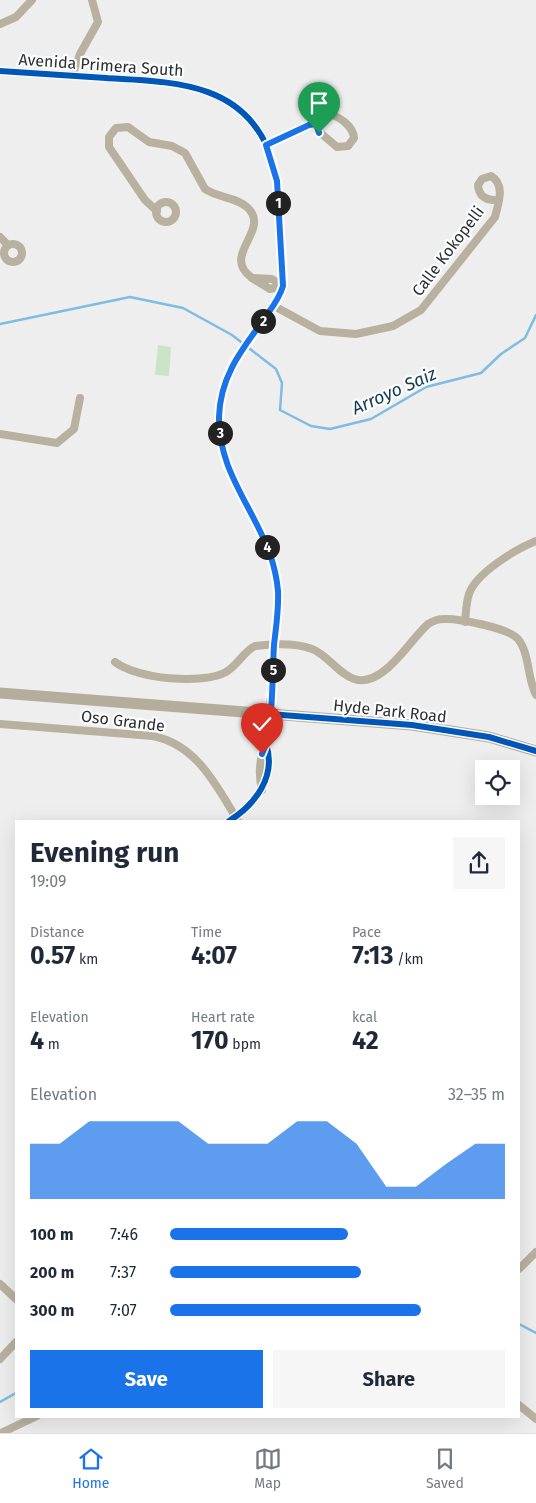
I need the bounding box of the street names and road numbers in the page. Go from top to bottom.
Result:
street label: Avenida Primera South [18,50,184,80]
street label: Calle Kokopelli [408,202,488,300]
street label: Hyde Park Road [332,696,448,726]
street label: Oso Grande [80,706,166,736]

